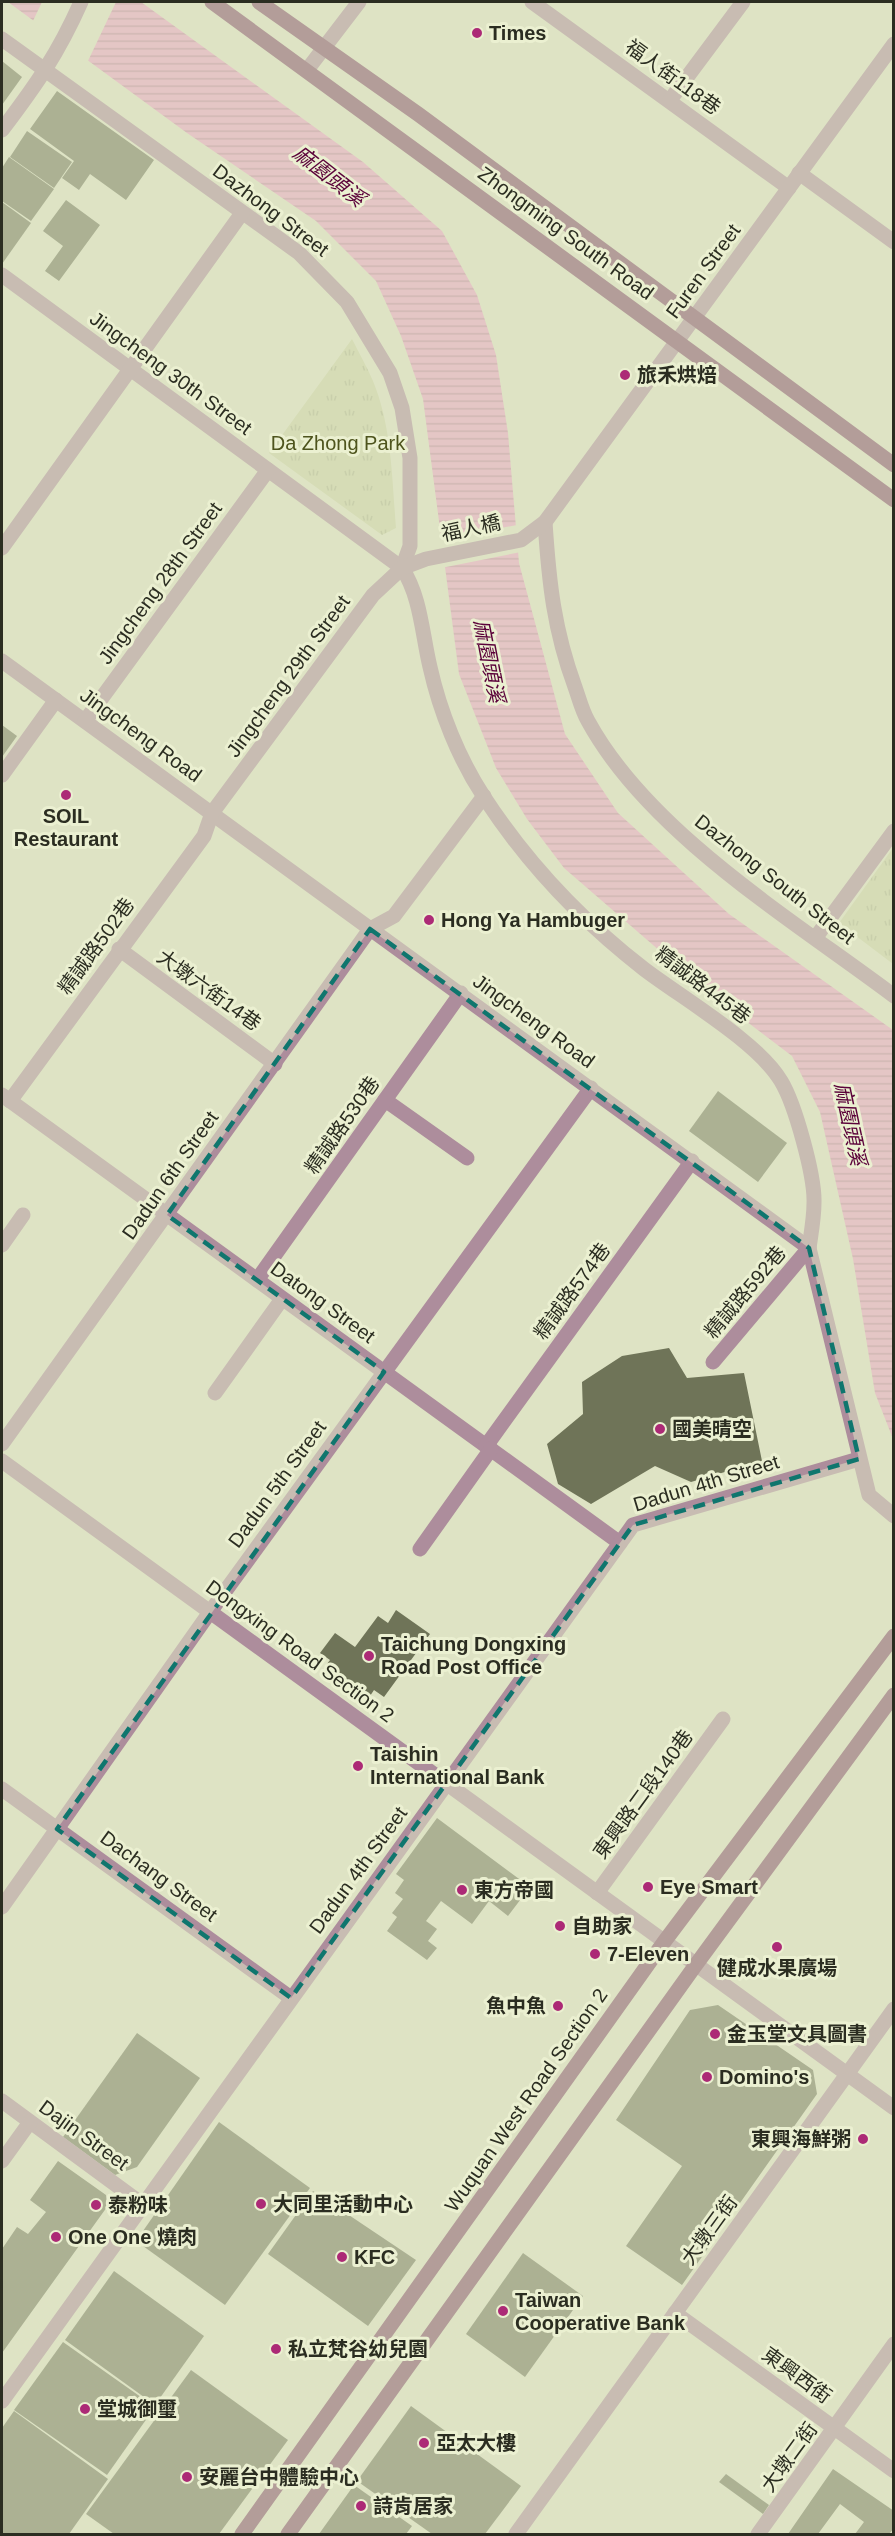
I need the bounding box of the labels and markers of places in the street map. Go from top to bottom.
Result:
place label: Times [489,22,546,44]
marker: Times [470,26,484,40]
place label: 旅禾烘焙 [637,364,717,386]
marker: 旅禾烘焙 [618,368,632,382]
marker: SOIL Restaurant [59,788,73,802]
place label: SOIL Restaurant [14,805,119,850]
place label: Hong Ya Hambuger [441,909,625,931]
marker: Hong Ya Hambuger [422,913,436,927]
place label: 國美晴空 [672,1418,752,1440]
marker: 國美晴空 [653,1422,667,1436]
place label: Taichung Dongxing Road Post Office [381,1633,566,1678]
marker: Taichung Dongxing Road Post Office [362,1649,376,1663]
place label: Taishin International Bank [370,1743,545,1788]
marker: Taishin International Bank [351,1759,365,1773]
place label: Eye Smart [660,1876,758,1898]
place label: 東方帝國 [474,1879,554,1901]
marker: Eye Smart [641,1880,655,1894]
marker: 東方帝國 [455,1883,469,1897]
place label: 自助家 [572,1915,632,1937]
marker: 自助家 [553,1919,567,1933]
marker: 健成水果廣場 [770,1940,784,1954]
place label: 7-Eleven [607,1943,689,1965]
marker: 7-Eleven [588,1947,602,1961]
place label: 健成水果廣場 [717,1957,837,1979]
place label: 魚中魚 [486,1995,546,2017]
marker: 魚中魚 [551,1999,565,2013]
place label: 金玉堂文具圖書 [727,2023,867,2045]
marker: 金玉堂文具圖書 [708,2027,722,2041]
place label: Domino's [719,2066,809,2088]
marker: Domino's [700,2070,714,2084]
place label: 東興海鮮粥 [751,2128,851,2150]
marker: 東興海鮮粥 [856,2132,870,2146]
place label: 大同里活動中心 [273,2193,413,2215]
place label: 泰粉味 [108,2194,168,2216]
marker: 大同里活動中心 [254,2197,268,2211]
marker: 泰粉味 [89,2198,103,2212]
place label: One One 燒肉 [68,2226,197,2248]
marker: One One 燒肉 [49,2230,63,2244]
place label: KFC [354,2246,395,2268]
marker: KFC [335,2250,349,2264]
place label: Taiwan Cooperative Bank [515,2289,686,2334]
marker: Taiwan Cooperative Bank [496,2304,510,2318]
place label: 私立梵谷幼兒園 [288,2338,428,2360]
marker: 私立梵谷幼兒園 [269,2342,283,2356]
place label: 堂城御璽 [97,2398,177,2420]
marker: 堂城御璽 [78,2402,92,2416]
place label: 亞太大樓 [436,2432,516,2454]
marker: 亞太大樓 [417,2436,431,2450]
place label: 安麗台中體驗中心 [199,2466,359,2488]
marker: 安麗台中體驗中心 [180,2470,194,2484]
place label: 詩肯居家 [373,2495,453,2517]
marker: 詩肯居家 [354,2499,368,2513]

